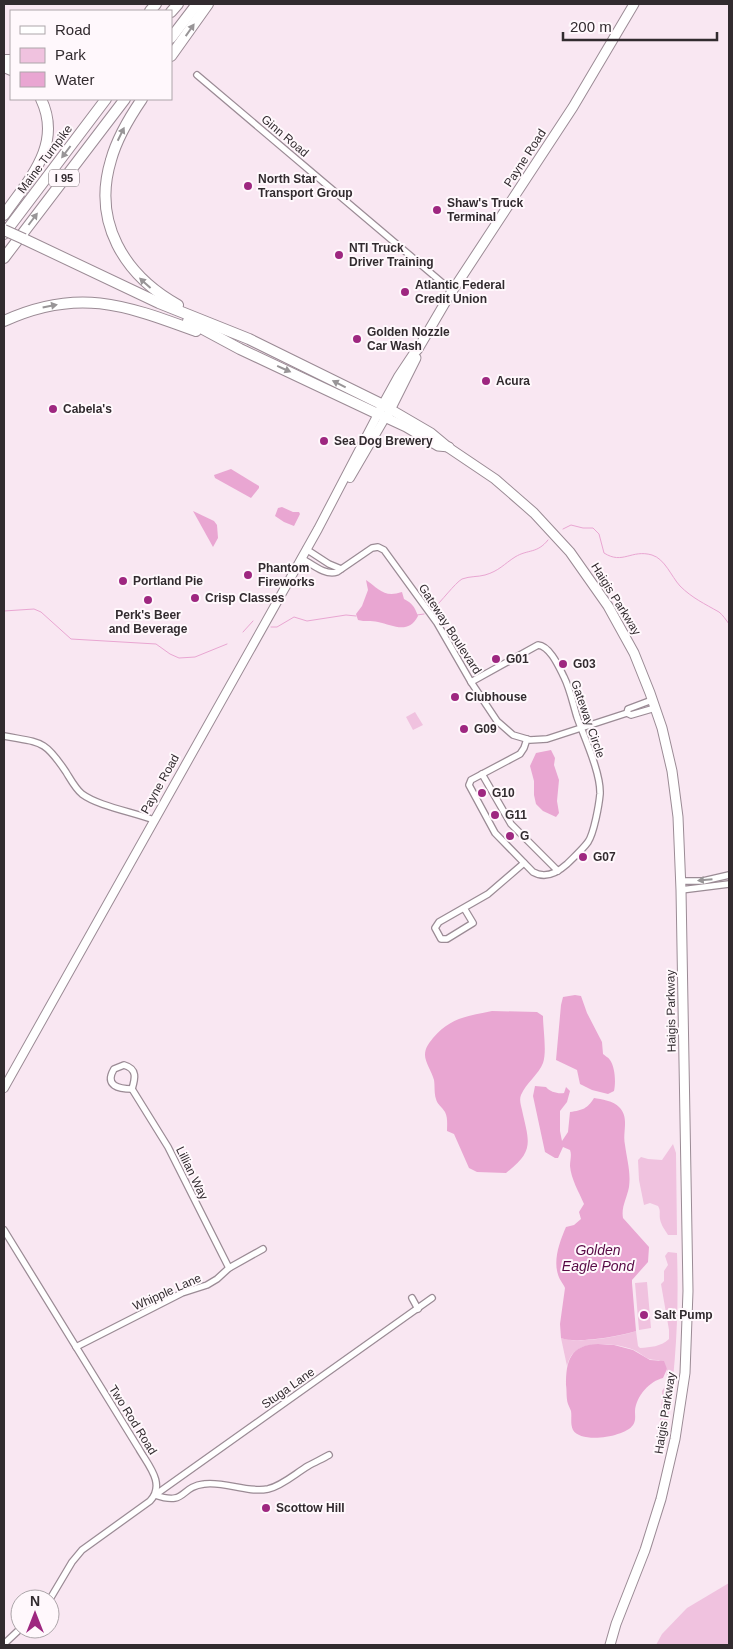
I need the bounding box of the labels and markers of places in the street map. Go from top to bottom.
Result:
place label: North Star Transport Group [258,172,353,200]
marker: North Star Transport Group [242,180,254,192]
place label: Shaw's Truck Terminal [447,196,524,224]
marker: Shaw's Truck Terminal [431,204,443,216]
place label: NTI Truck Driver Training [349,241,434,269]
marker: NTI Truck Driver Training [333,249,345,261]
place label: Atlantic Federal Credit Union [415,278,505,306]
marker: Atlantic Federal Credit Union [399,286,411,298]
place label: Golden Nozzle Car Wash [367,325,450,353]
marker: Golden Nozzle Car Wash [351,333,363,345]
place label: Acura [496,374,530,388]
marker: Acura [480,375,492,387]
place label: Cabela's [63,402,112,416]
marker: Cabela's [47,403,59,415]
place label: Sea Dog Brewery [334,434,433,448]
marker: Sea Dog Brewery [318,435,330,447]
place label: Phantom Fireworks [258,561,315,589]
marker: Phantom Fireworks [242,569,254,581]
place label: Portland Pie [133,574,203,588]
marker: Portland Pie [117,575,129,587]
place label: Crisp Classes [205,591,285,605]
marker: Crisp Classes [189,592,201,604]
marker: Perk's Beer and Beverage [142,594,154,606]
place label: Perk's Beer and Beverage [109,608,188,636]
place label: G01 [506,652,529,666]
marker: G01 [490,653,502,665]
place label: G03 [573,657,596,671]
marker: G03 [557,658,569,670]
place label: Clubhouse [465,690,527,704]
marker: Clubhouse [449,691,461,703]
place label: G09 [474,722,497,736]
marker: G09 [458,723,470,735]
place label: G10 [492,786,515,800]
marker: G10 [476,787,488,799]
place label: G11 [505,808,527,822]
marker: G11 [489,809,501,821]
place label: G [520,829,529,843]
marker: G [504,830,516,842]
place label: G07 [593,850,616,864]
marker: G07 [577,851,589,863]
place label: Salt Pump [654,1308,713,1322]
marker: Salt Pump [638,1309,650,1321]
place label: Scottow Hill [276,1501,345,1515]
marker: Scottow Hill [260,1502,272,1514]

